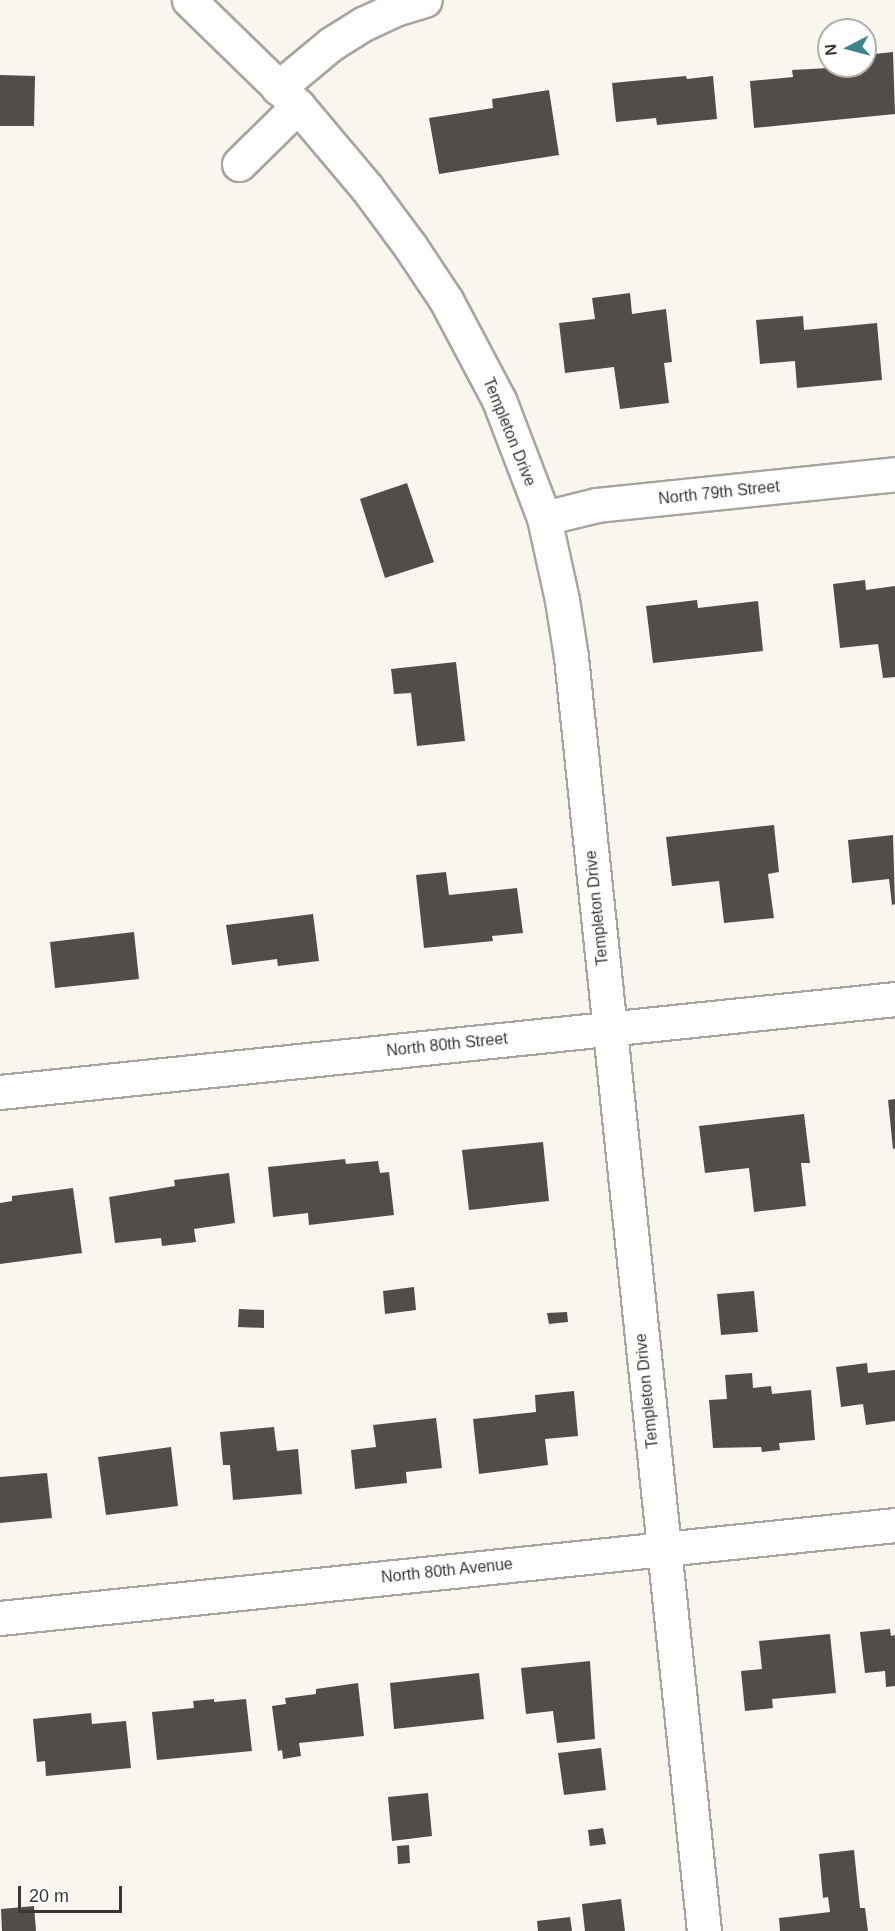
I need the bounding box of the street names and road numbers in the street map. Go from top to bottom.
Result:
street label: Templeton Drive [478,375,540,489]
street label: North 79th Street [657,477,781,509]
street label: Templeton Drive [581,850,613,966]
street label: North 80th Street [385,1029,509,1061]
street label: Templeton Drive [631,1333,663,1449]
street label: North 80th Avenue [380,1554,514,1588]

